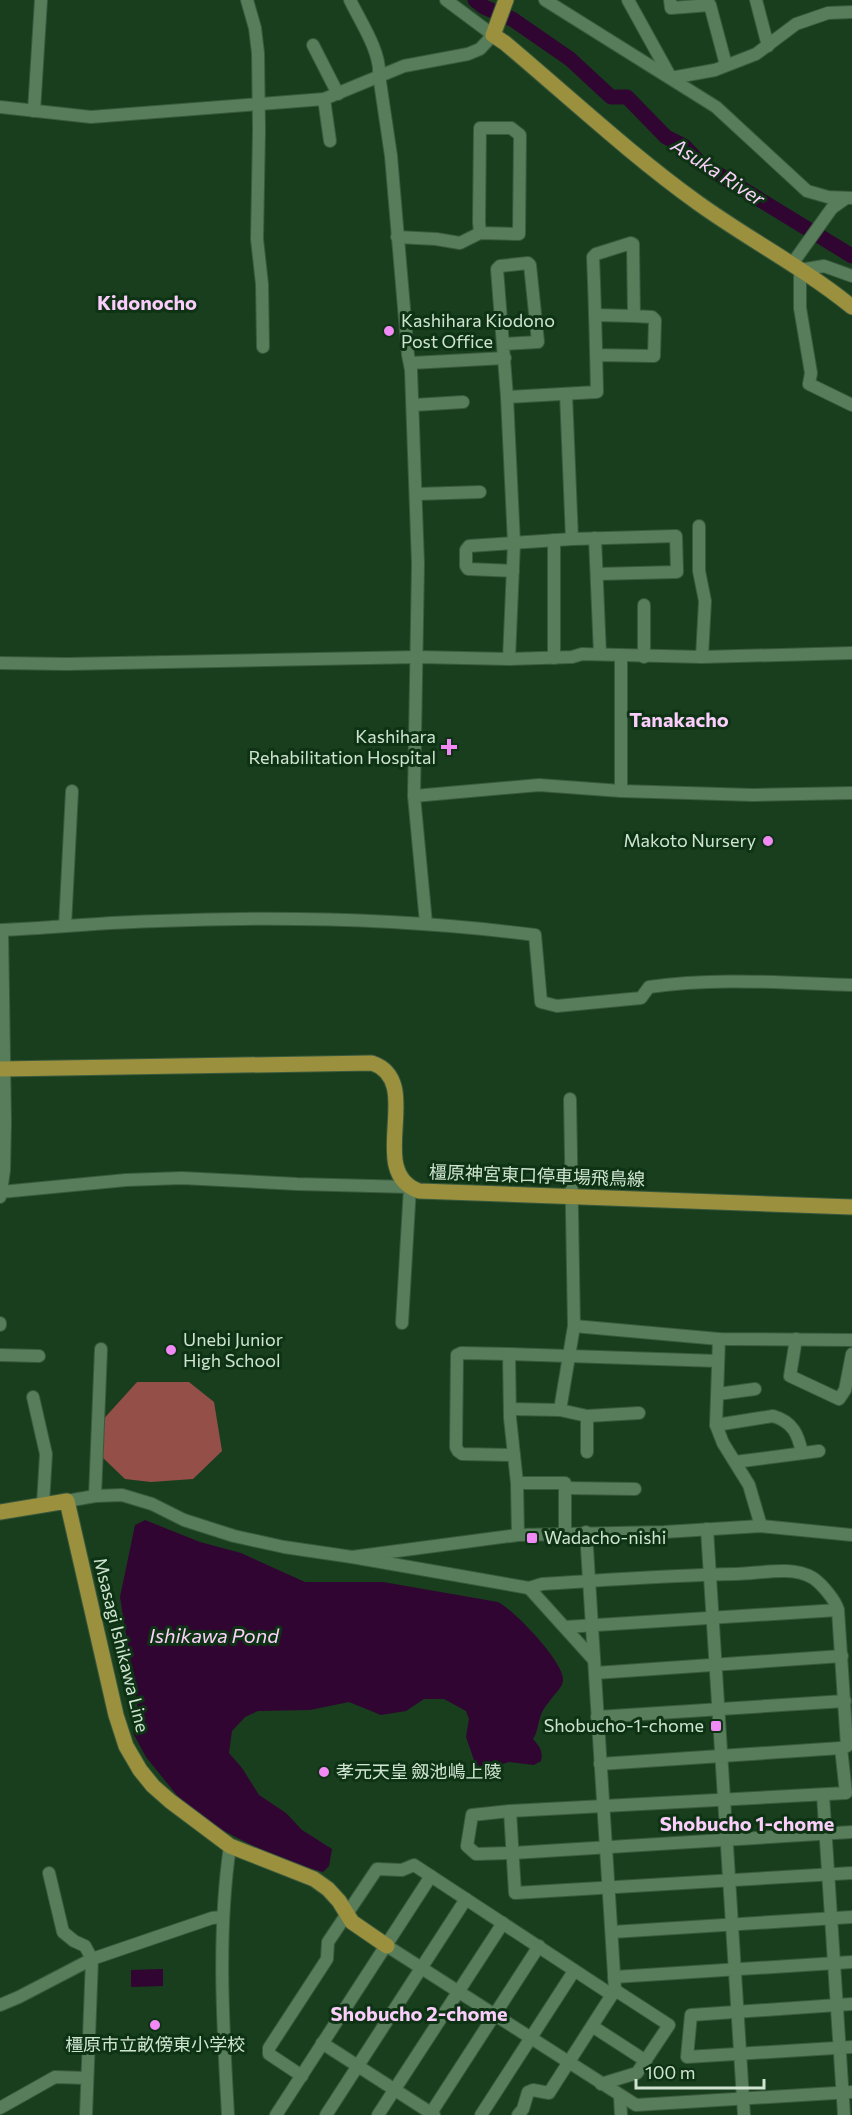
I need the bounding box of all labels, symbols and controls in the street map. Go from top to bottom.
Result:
water label: Asuka River [667,132,771,211]
district label: Kidonocho [97,290,197,314]
place label: Kashihara Kiodono Post Office [401,309,555,352]
marker: Kashihara Kiodono Post Office [382,324,396,338]
district label: Tanakacho [629,707,729,731]
place label: Kashihara Rehabilitation Hospital [249,725,436,768]
marker: Kashihara Rehabilitation Hospital [440,738,458,756]
place label: Makoto Nursery [623,829,756,851]
marker: Makoto Nursery [761,834,775,848]
street label: 橿原神宮東口停車場飛鳥線 [429,1160,645,1190]
place label: Unebi Junior High School [183,1328,283,1371]
marker: Unebi Junior High School [164,1343,178,1357]
place label: Wadacho-nishi [544,1526,666,1548]
marker: Wadacho-nishi [525,1531,539,1545]
street label: Msasagi Ishikawa Line [90,1555,154,1734]
water label: Ishikawa Pond [149,1623,280,1647]
place label: Shobucho-1-chome [544,1714,704,1736]
marker: Shobucho-1-chome [709,1719,723,1733]
place label: 孝元天皇 劔池嶋上陵 [336,1760,501,1782]
marker: 孝元天皇 劔池嶋上陵 [317,1765,331,1779]
district label: Shobucho 1-chome [660,1811,834,1835]
district label: Shobucho 2-chome [331,2001,507,2025]
marker: 橿原市立畝傍東小学校 [148,2018,162,2032]
place label: 橿原市立畝傍東小学校 [65,2033,245,2055]
scale bar [636,2052,764,2090]
text: 100 m [645,2061,695,2083]

